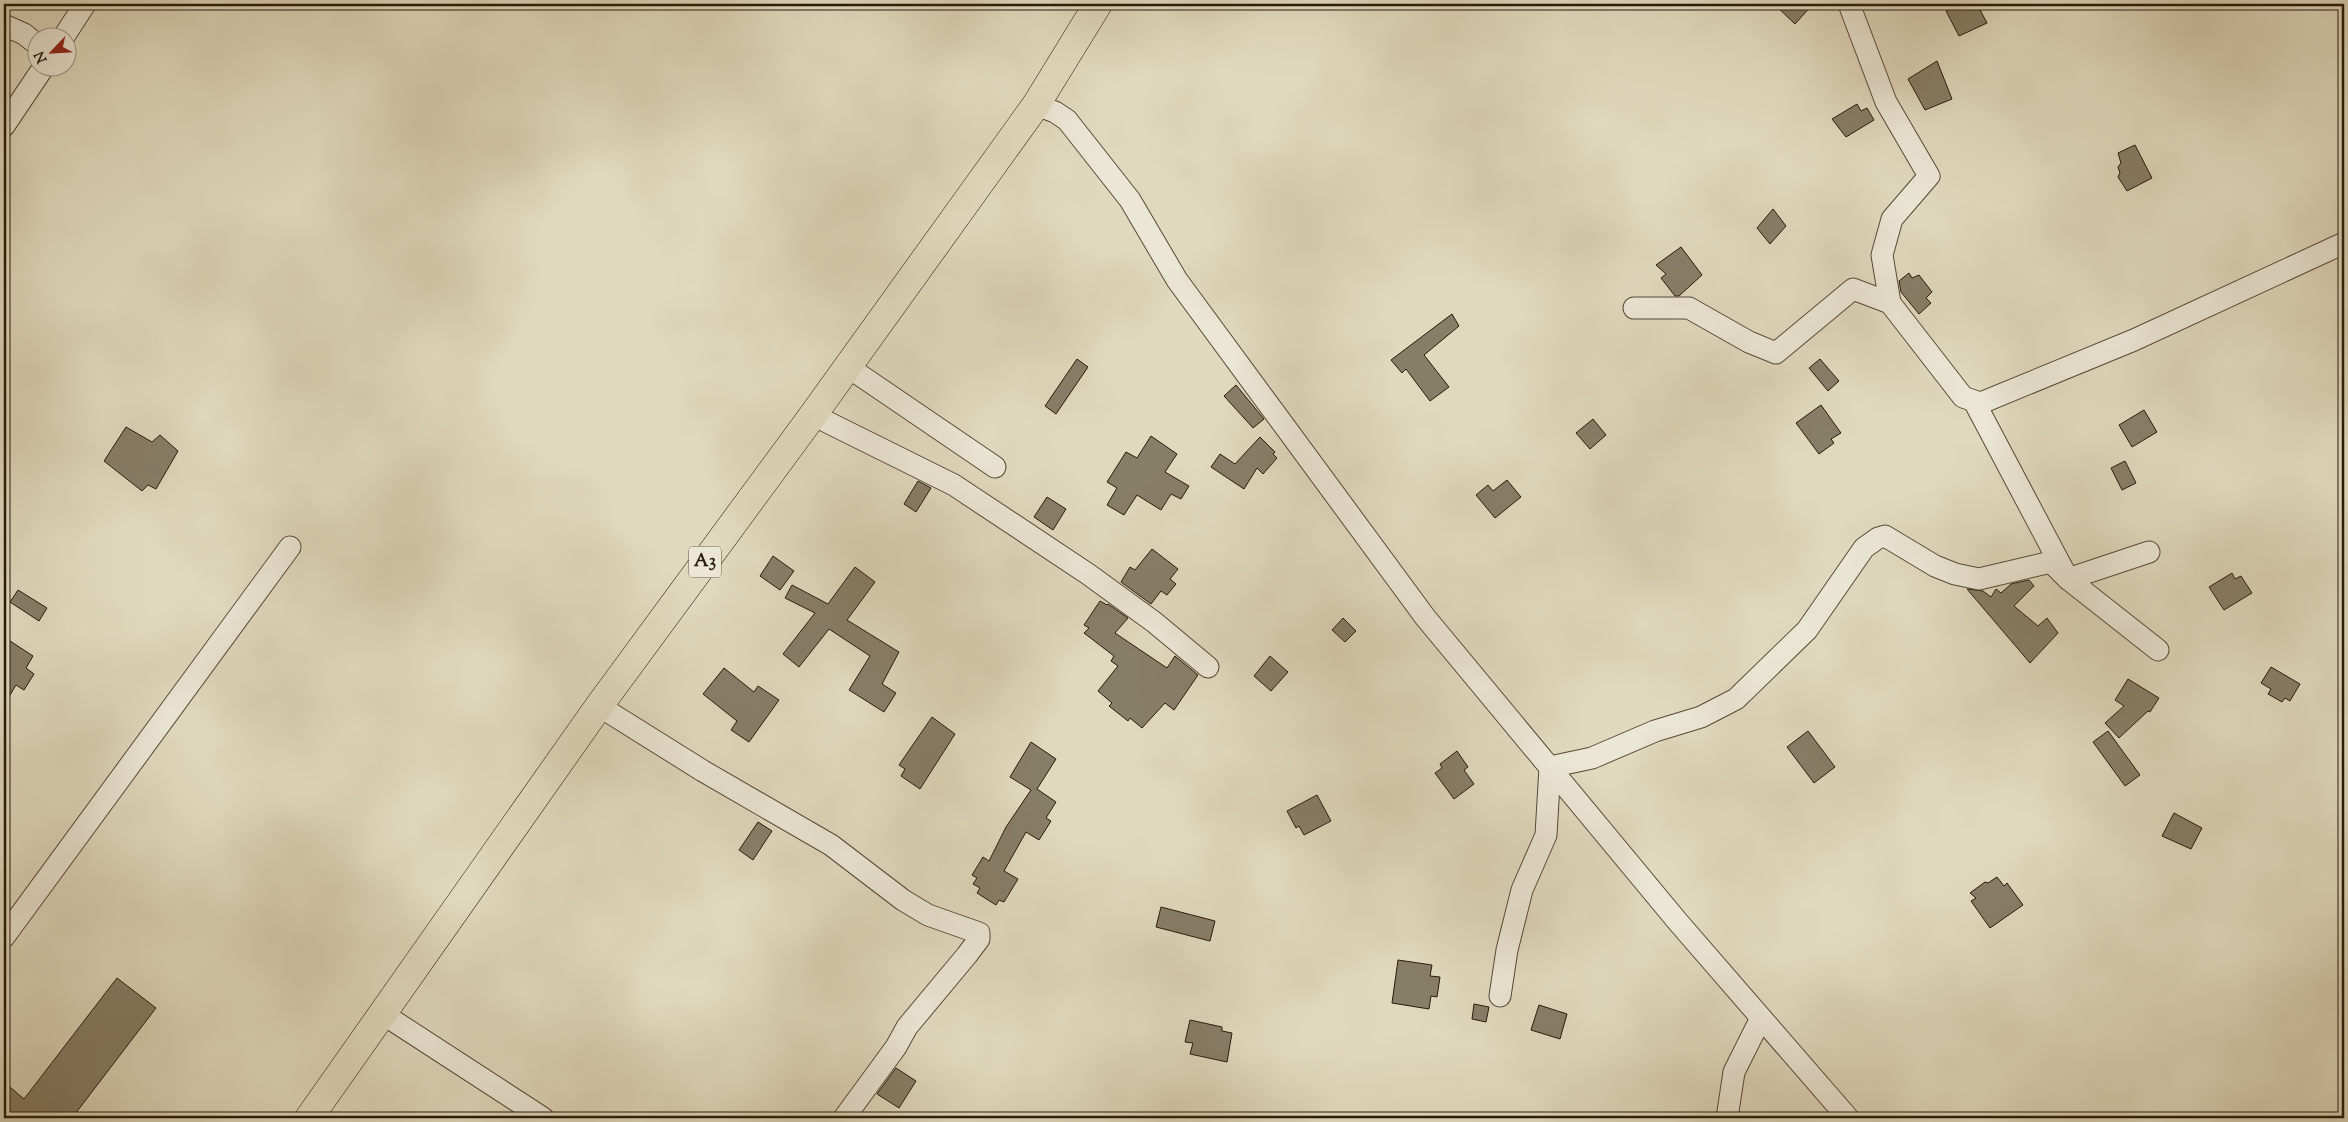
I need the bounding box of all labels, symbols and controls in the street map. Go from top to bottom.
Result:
north arrow [28,28,78,78]
text: N [31,47,53,66]
road number: A3 [689,546,721,578]

